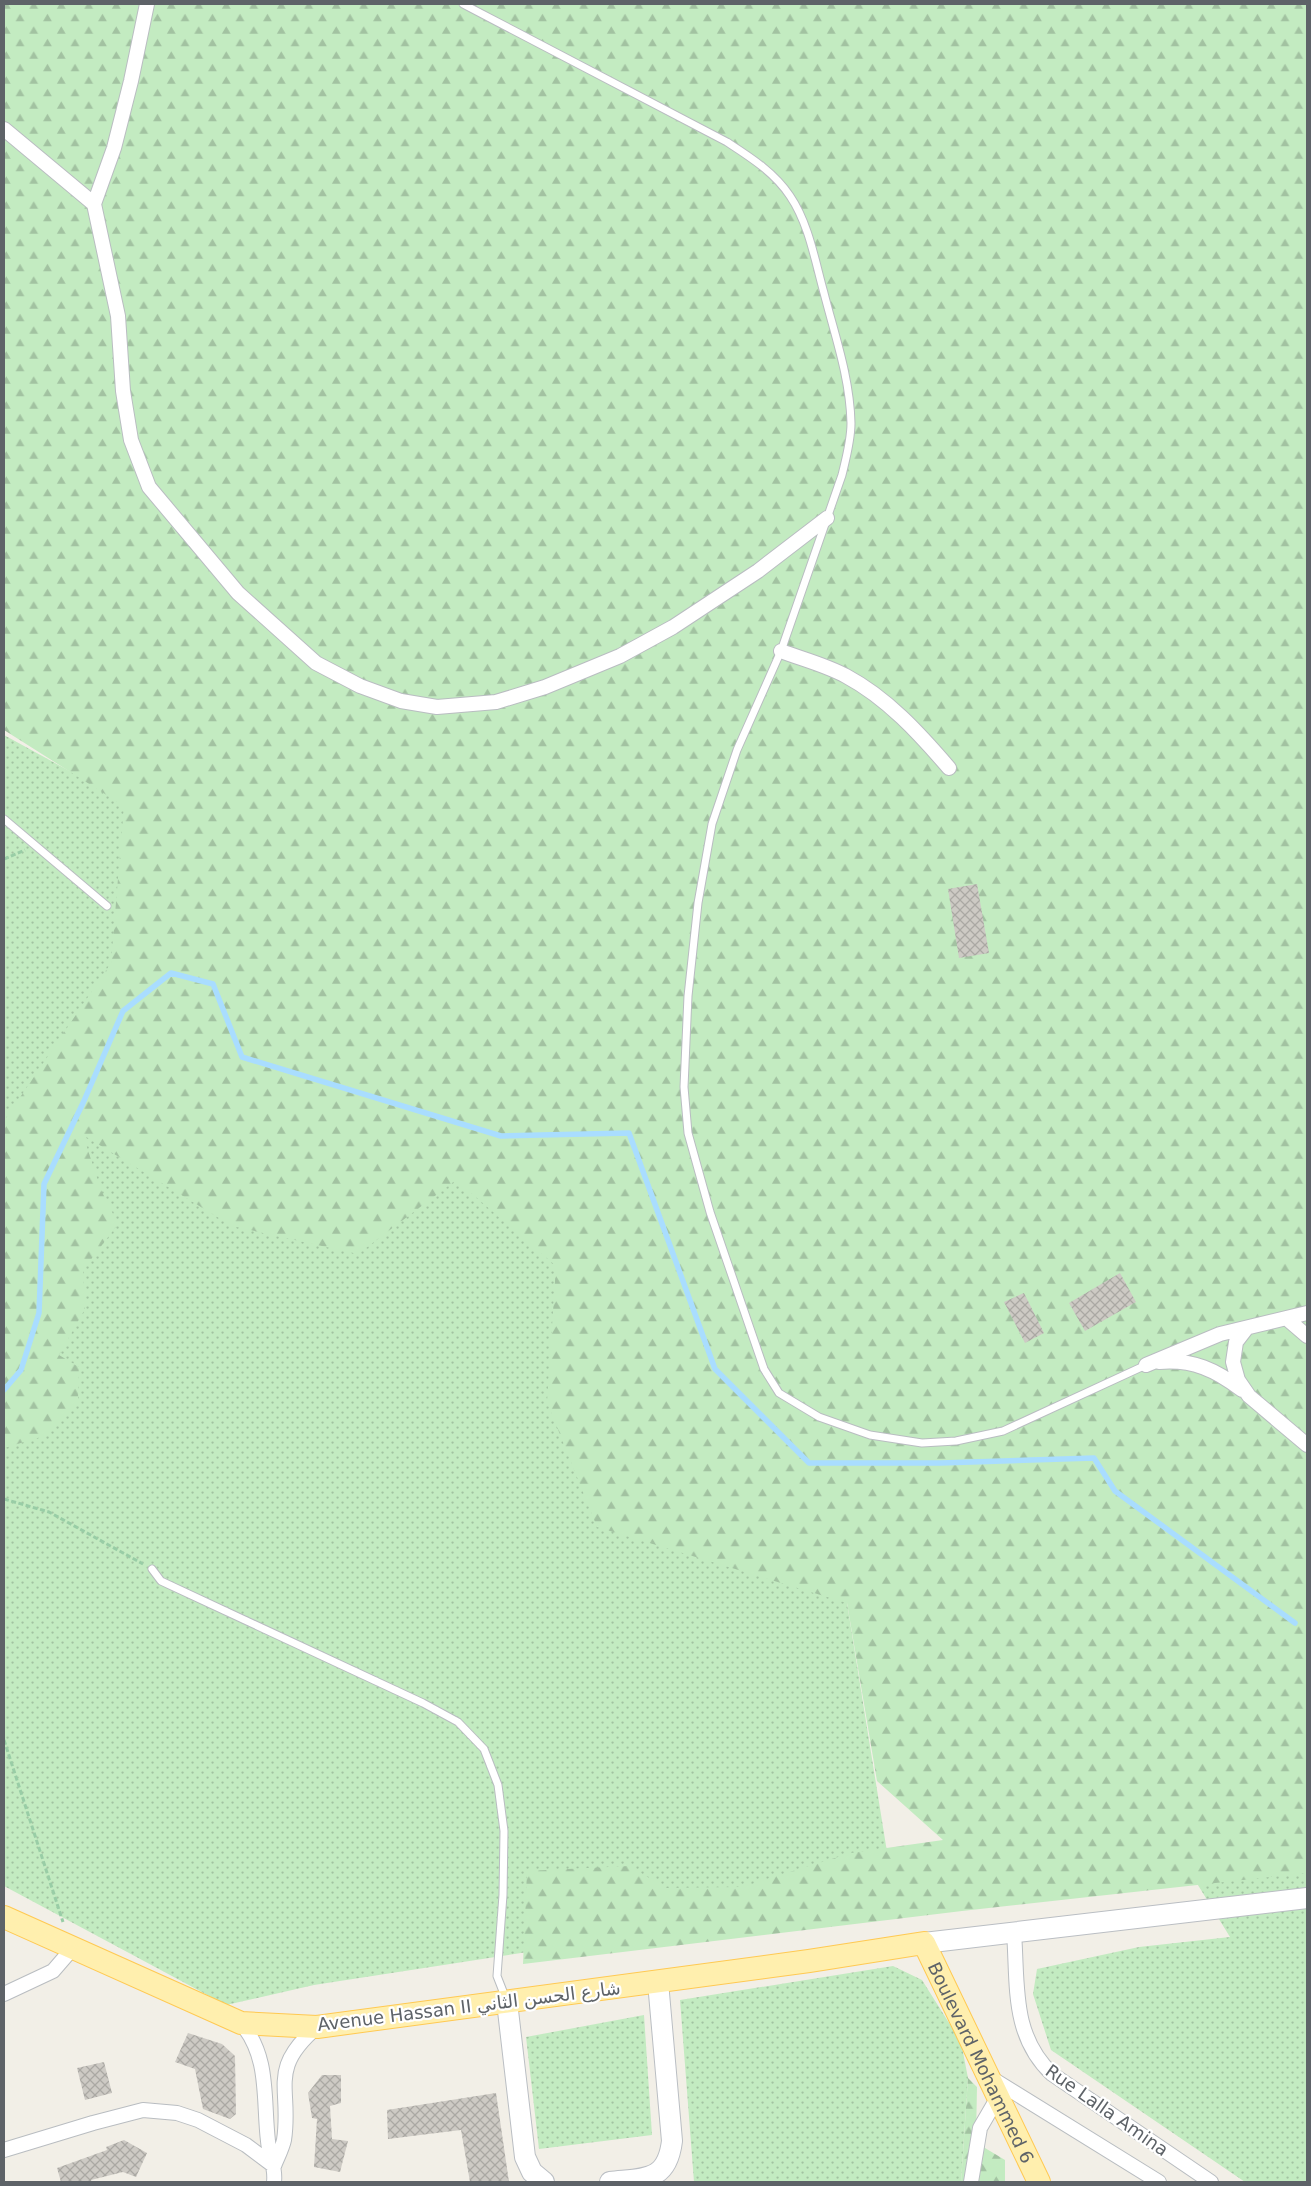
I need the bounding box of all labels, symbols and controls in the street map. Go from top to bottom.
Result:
street label: Boulevard Mohammed 6 [924,1958,1039,2166]
street label: Avenue Hassan II شارع الحسن الثاني [316,1977,622,2036]
street label: Rue Lalla Amina [1042,2060,1172,2160]

